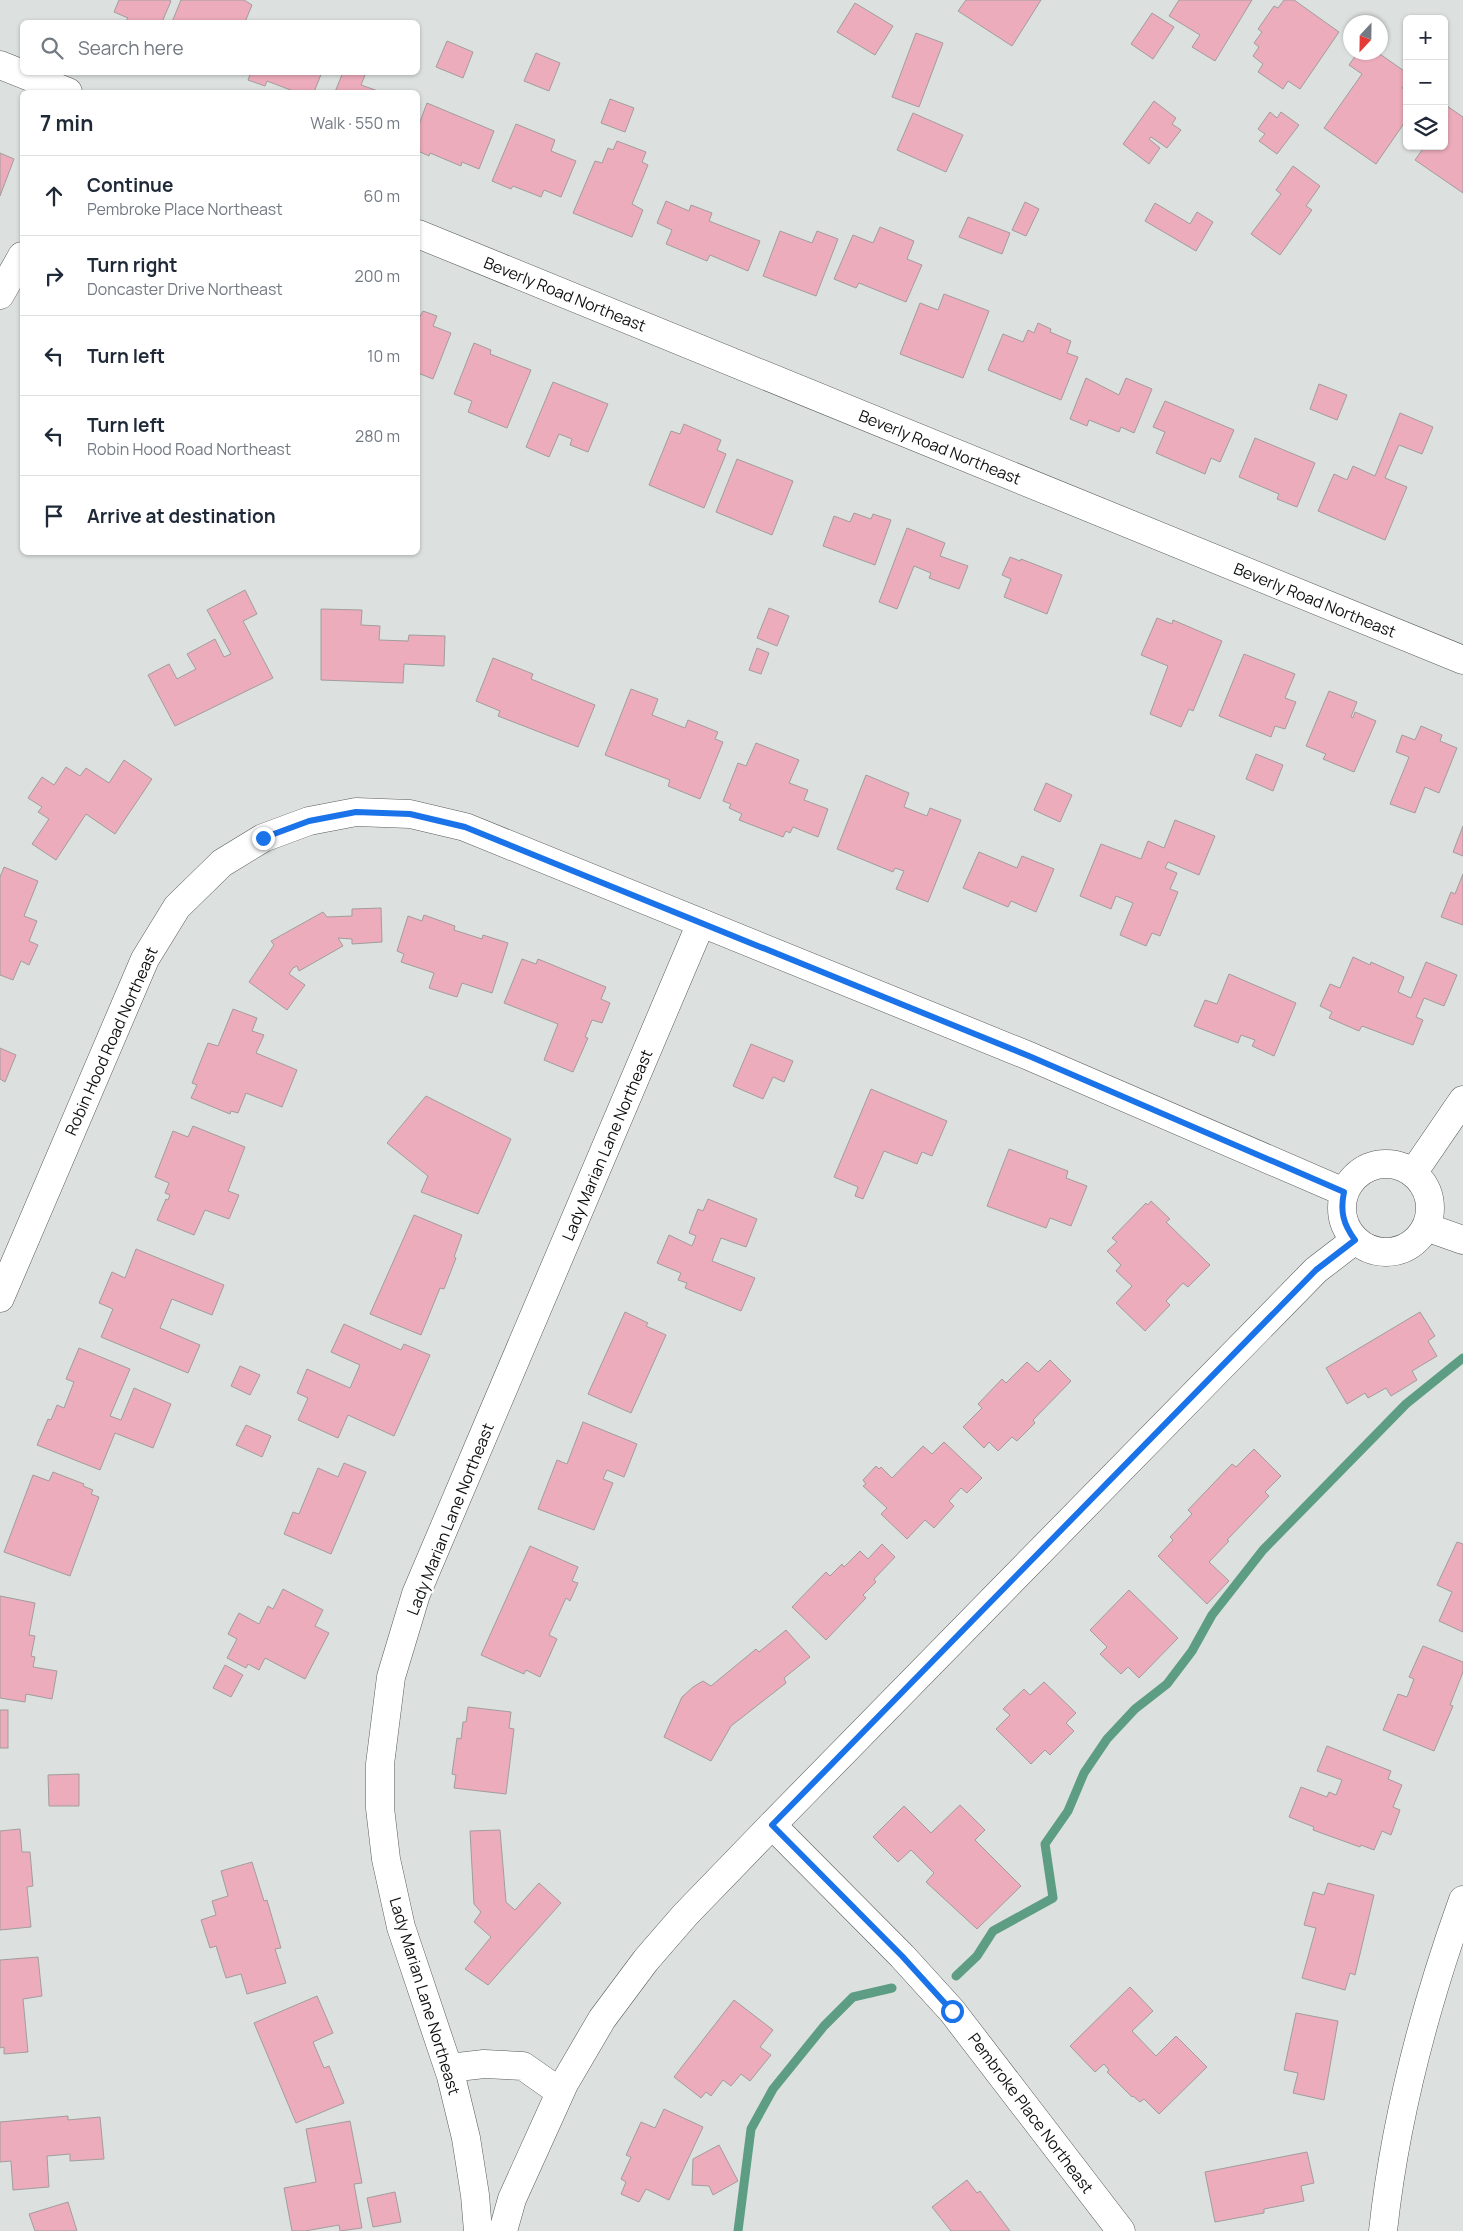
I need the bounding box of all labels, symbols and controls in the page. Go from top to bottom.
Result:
north arrow [1343,15,1388,60]
map controls [1403,15,1448,150]
button: + [1403,15,1448,60]
search box [20,20,420,75]
icon: search [38,34,66,62]
text: Search here [78,35,184,61]
button: − [1403,60,1448,105]
button: layers [1403,105,1448,150]
text: 7 min [40,109,93,137]
text: Walk · 550 m [310,112,400,134]
text: Continue [87,172,173,198]
icon: ahead [40,182,68,210]
text: 60 m [364,185,400,207]
text: Pembroke Place Northeast [87,198,283,220]
street label: Beverly Road Northeast [481,251,649,337]
text: Turn right [87,252,177,278]
icon: right [40,262,68,290]
text: 200 m [355,265,400,287]
text: Doncaster Drive Northeast [87,278,283,300]
icon: left [40,342,68,370]
text: Turn left [87,343,165,369]
text: 10 m [367,345,400,367]
street label: Beverly Road Northeast [856,404,1024,490]
text: Turn left [87,412,165,438]
icon: left [40,422,68,450]
text: 280 m [355,425,400,447]
text: Robin Hood Road Northeast [87,438,291,460]
icon: arrive [40,502,68,530]
text: Arrive at destination [87,503,276,529]
street label: Beverly Road Northeast [1231,557,1399,643]
route end [252,827,275,850]
street label: Robin Hood Road Northeast [59,943,163,1139]
street label: Lady Marian Lane Northeast [557,1046,657,1244]
street label: Lady Marian Lane Northeast [401,1420,499,1618]
street label: Lady Marian Lane Northeast [384,1894,466,2098]
route start [941,2000,964,2023]
street label: Pembroke Place Northeast [963,2028,1099,2198]

